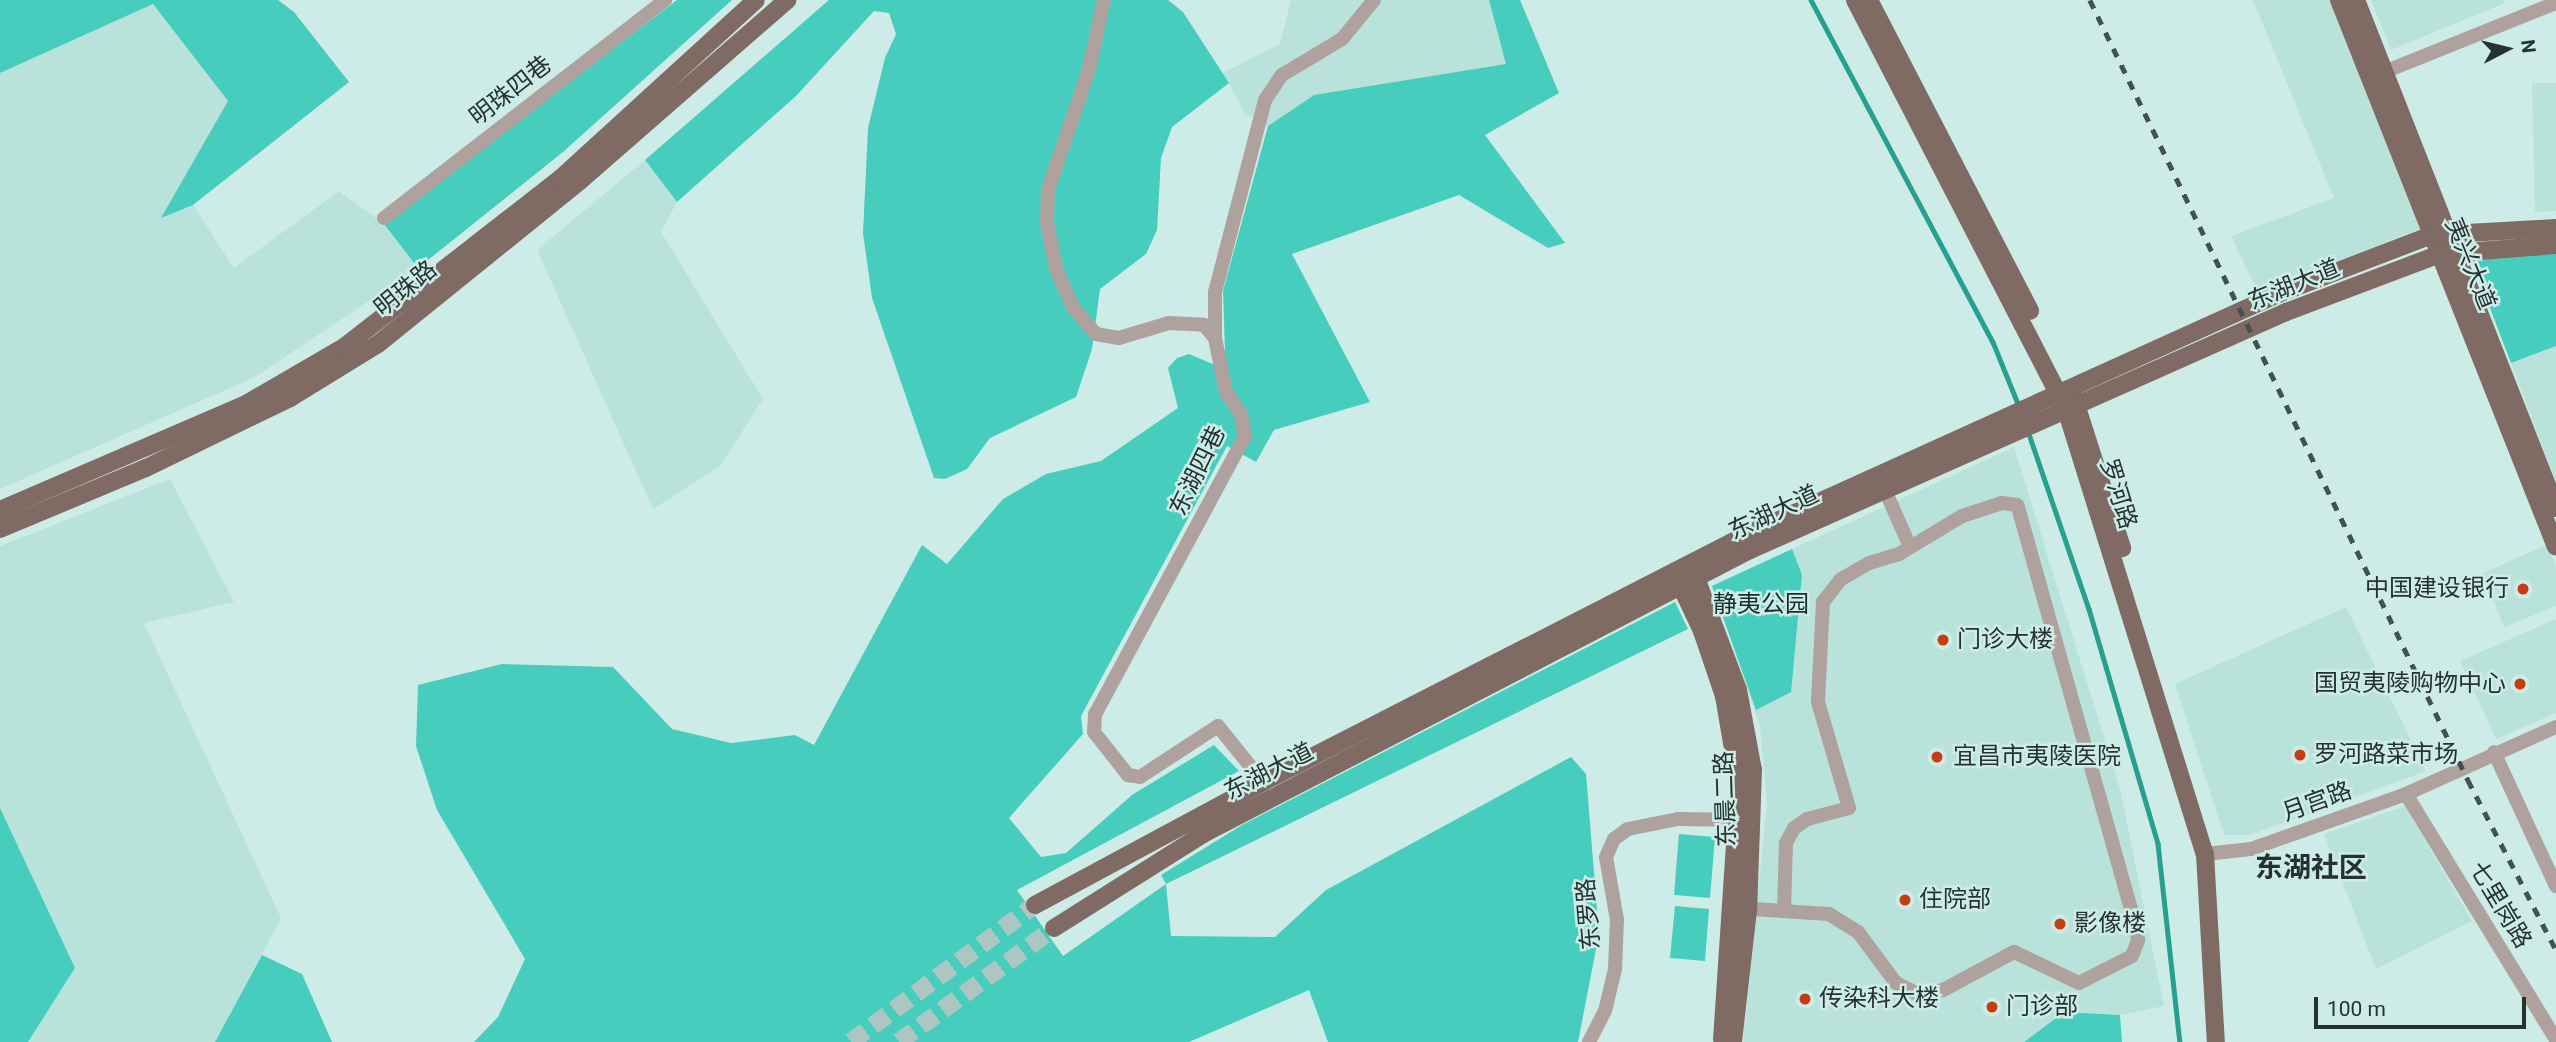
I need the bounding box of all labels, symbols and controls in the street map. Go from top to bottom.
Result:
north arrow [2472,14,2542,84]
text: N [2516,38,2541,54]
street label: 明珠四巷 [464,50,558,132]
street label: 夷兴大道 [2439,214,2501,314]
street label: 东湖大道 [2244,254,2344,316]
street label: 明珠路 [369,255,443,323]
street label: 东湖四巷 [1164,422,1232,520]
street label: 罗河路 [2094,455,2142,533]
street label: 东湖大道 [1724,480,1824,546]
place label: 中国建设银行 [2365,575,2509,603]
marker: 中国建设银行 [2515,581,2531,597]
park label: 静夷公园 [1713,591,1809,619]
place label: 门诊大楼 [1957,626,2053,654]
marker: 门诊大楼 [1935,632,1951,648]
place label: 国贸夷陵购物中心 [2314,670,2506,698]
marker: 国贸夷陵购物中心 [2512,676,2528,692]
street label: 东湖大道 [1220,737,1318,807]
place label: 罗河路菜市场 [2314,741,2458,769]
place label: 宜昌市夷陵医院 [1953,743,2121,771]
marker: 宜昌市夷陵医院 [1927,747,1947,767]
marker: 罗河路菜市场 [2292,747,2308,763]
street label: 东晨二路 [1710,751,1742,847]
street label: 月宫路 [2278,776,2356,828]
district label: 东湖社区 [2255,851,2367,885]
street label: 七里岗路 [2463,856,2537,954]
street label: 东罗路 [1572,877,1606,951]
place label: 住院部 [1919,886,1991,914]
marker: 住院部 [1897,892,1913,908]
place label: 影像楼 [2074,910,2146,938]
marker: 影像楼 [2052,916,2068,932]
scale bar [2318,982,2530,1026]
place label: 传染科大楼 [1819,985,1939,1013]
marker: 传染科大楼 [1797,991,1813,1007]
place label: 门诊部 [2006,993,2078,1021]
text: 100 m [2327,997,2386,1021]
marker: 门诊部 [1984,999,2000,1015]

